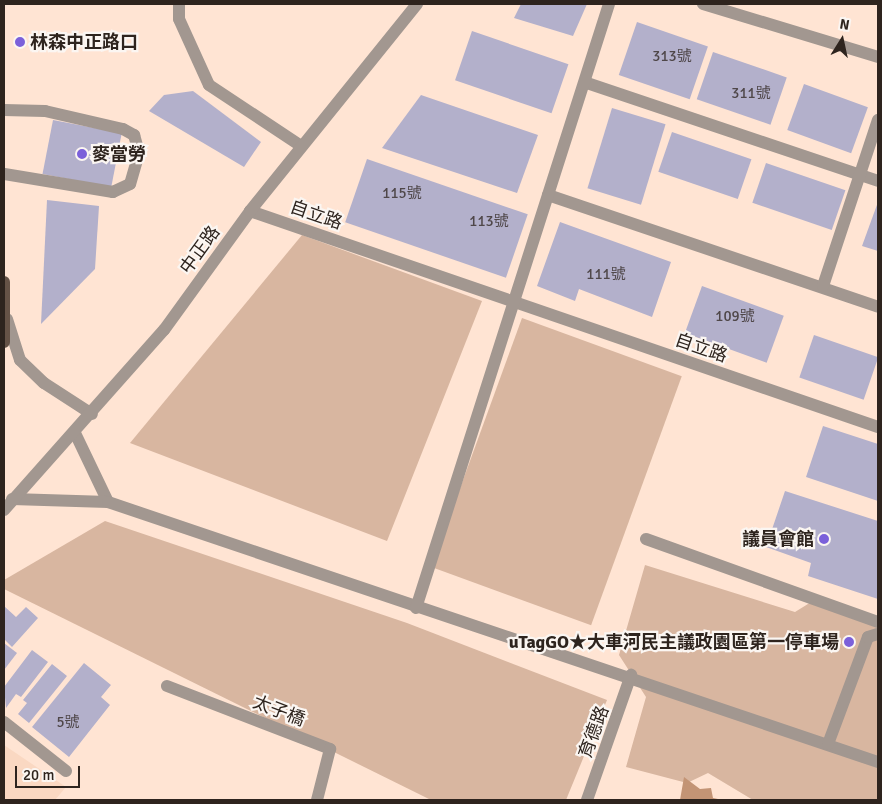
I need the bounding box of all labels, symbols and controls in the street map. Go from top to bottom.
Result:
north arrow [817,15,867,65]
text: N [838,16,851,34]
place label: 林森中正路口 [30,31,138,53]
marker: 林森中正路口 [14,36,26,48]
house number: 313號 [652,48,692,66]
house number: 311號 [731,85,771,103]
place label: 麥當勞 [92,143,146,165]
marker: 麥當勞 [76,148,88,160]
house number: 115號 [382,185,422,203]
street label: 自立路 [287,196,345,234]
house number: 113號 [469,213,509,231]
street label: 中正路 [175,222,225,278]
house number: 111號 [586,266,626,284]
house number: 109號 [715,308,755,326]
street label: 自立路 [672,329,730,367]
place label: 議員會館 [742,528,814,550]
marker: 議員會館 [818,533,830,545]
place label: uTagGO★大車河民主議政園區第一停車場 [509,631,839,653]
marker: uTagGO★大車河民主議政園區第一停車場 [843,636,855,648]
street label: 太子橋 [250,691,308,731]
street label: 育德路 [575,703,613,761]
house number: 5號 [56,714,80,732]
scale bar [18,756,82,788]
text: 20 m [23,766,54,784]

